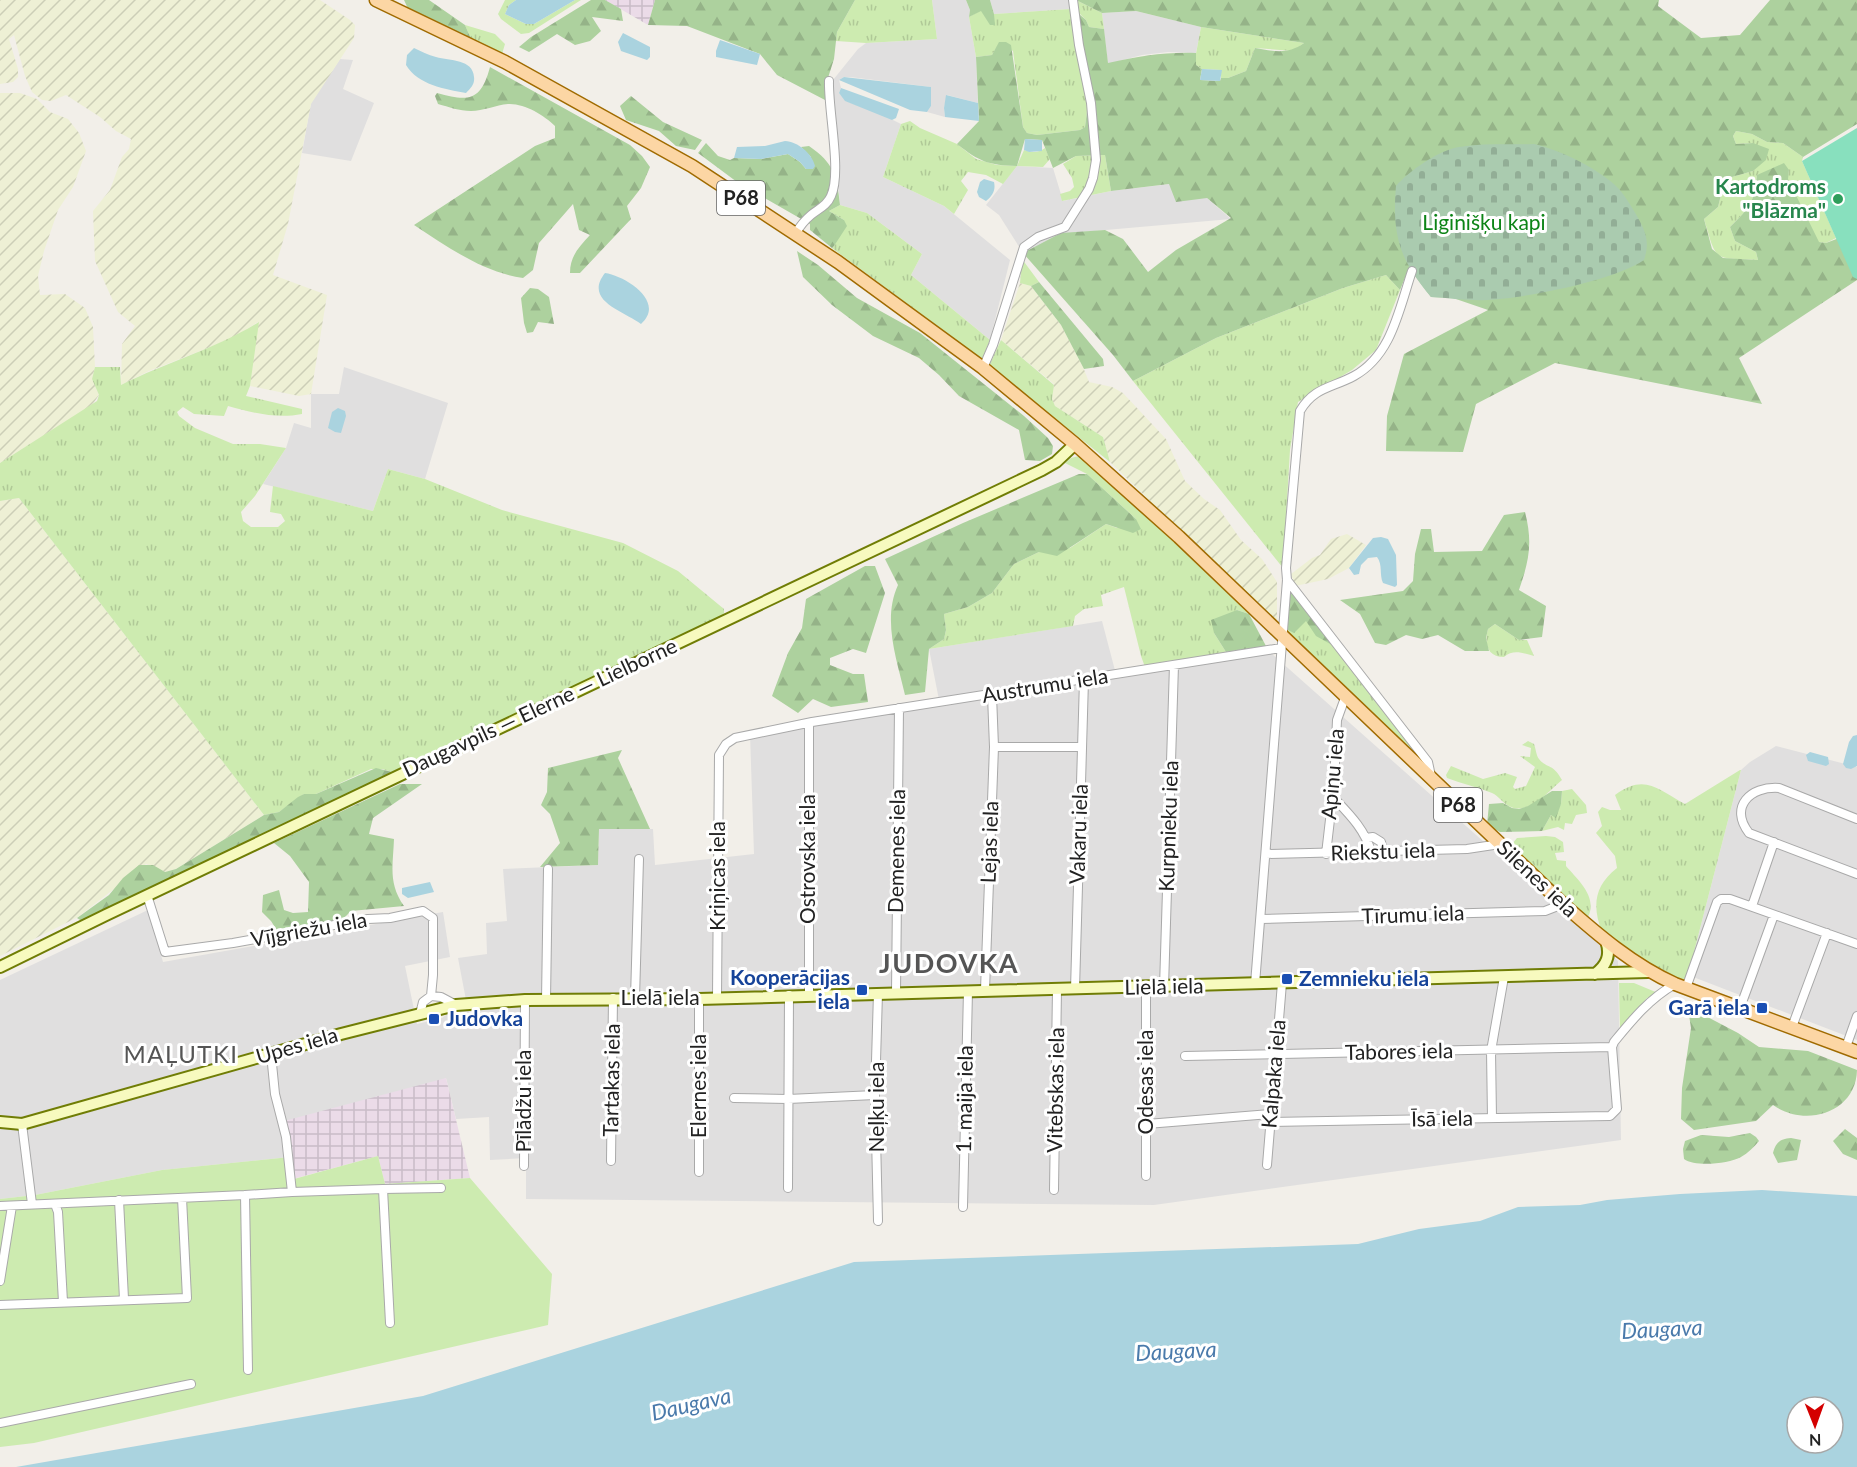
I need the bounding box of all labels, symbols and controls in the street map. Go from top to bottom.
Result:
place label: Kartodroms "Blāzma" [1715,173,1826,222]
road number: P68 [717,181,765,215]
marker: Kartodroms "Blāzma" [1831,192,1845,206]
park label: Liginišķu kapi [1422,209,1546,234]
street label: Daugavpils — Elerne — Lielborne [398,632,681,781]
street label: Austrumu iela [980,662,1110,707]
street label: Apiņu iela [1315,727,1348,820]
street label: Kurpnieku iela [1153,760,1182,892]
street label: Vakaru iela [1063,783,1092,885]
road number: P68 [1434,788,1482,822]
street label: Demenes iela [882,789,909,913]
street label: Ostrovska iela [794,794,819,924]
street label: Lejas iela [975,800,1002,884]
street label: Kriņicas iela [704,821,729,931]
street label: Silenes iela [1492,834,1584,922]
street label: Riekstu iela [1330,836,1436,865]
street label: Tīrumu iela [1361,899,1465,928]
street label: Vījgriežu iela [249,906,369,951]
district label: JUDOVKA [879,946,1019,979]
place label: Kooperācijas iela [730,964,850,1013]
place label: Zemnieku iela [1299,965,1429,990]
street label: Lielā iela [1124,972,1204,999]
marker: Zemnieku iela [1280,972,1294,986]
marker: Kooperācijas iela [855,983,869,997]
street label: Lielā iela [620,984,700,1009]
place label: Garā iela [1668,994,1750,1019]
marker: Garā iela [1755,1001,1769,1015]
place label: Judovka [446,1005,523,1030]
marker: Judovka [427,1012,441,1026]
street label: Kalpaka iela [1255,1018,1290,1129]
street label: Upes iela [253,1021,340,1068]
street label: Tartakas iela [597,1023,624,1137]
street label: Vitebskas iela [1041,1027,1068,1153]
street label: Odesas iela [1132,1029,1157,1135]
street label: Elernes iela [685,1034,710,1138]
street label: Tabores iela [1345,1037,1453,1064]
district label: MAĻUTKI [123,1039,239,1068]
street label: 1. maija iela [950,1045,977,1153]
street label: Pīlādžu iela [510,1050,535,1152]
street label: Neļķu iela [863,1061,888,1153]
street label: Īsā iela [1411,1104,1473,1131]
water label: Daugava [1621,1313,1703,1344]
water label: Daugava [1135,1335,1217,1366]
water label: Daugava [648,1381,734,1426]
north arrow [1785,1395,1845,1455]
text: N [1809,1431,1822,1450]

